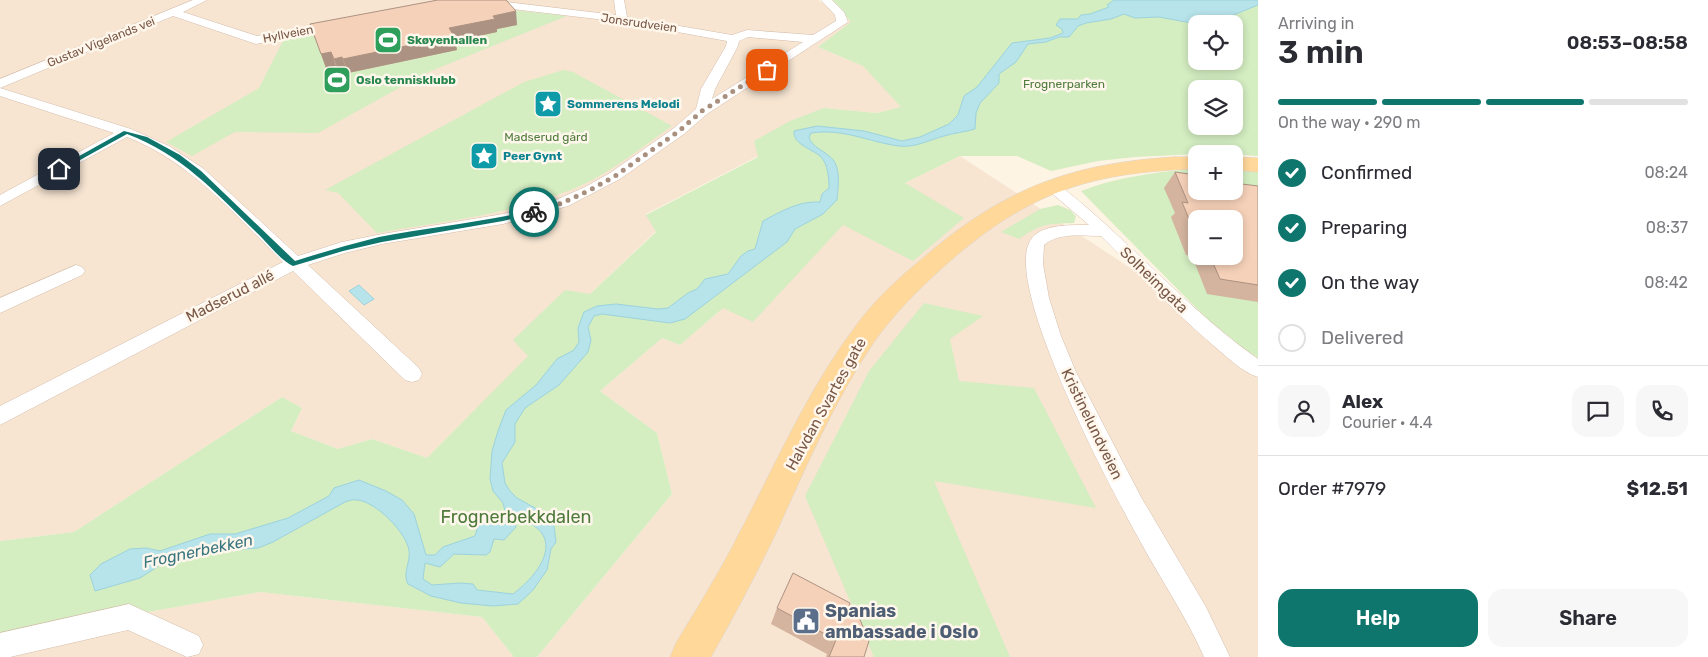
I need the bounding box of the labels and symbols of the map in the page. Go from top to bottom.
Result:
street label: Jonsrudveien [600,11,678,35]
street label: Gustav Vigelands vei [45,14,157,70]
street label: Hyllveien [262,22,314,46]
sports icon: Skøyenhallen [373,25,403,55]
place label: Skøyenhallen [407,33,487,47]
pin [746,49,788,91]
sports icon: Oslo tennisklubb [322,65,352,95]
place label: Oslo tennisklubb [356,73,456,87]
park label: Frognerparken [1023,77,1105,91]
place icon: Sommerens Melodi [533,89,563,119]
place label: Sommerens Melodi [567,97,680,111]
park label: Madserud gård [504,130,588,144]
place icon: Peer Gynt [469,141,499,171]
pin [38,148,80,190]
place label: Peer Gynt [503,149,563,163]
courier [509,187,559,237]
street label: Solheimgata [1116,243,1192,317]
street label: Madserud allé [183,266,277,326]
street label: Halvdan Svartes gate [782,335,870,473]
street label: Kristinelundveien [1057,366,1127,482]
park label: Frognerbekkdalen [441,506,591,528]
water label: Frognerbekken [141,530,255,572]
place label: Spanias ambassade i Oslo [825,600,978,643]
public building icon: Spanias ambassade i Oslo [791,606,821,636]

